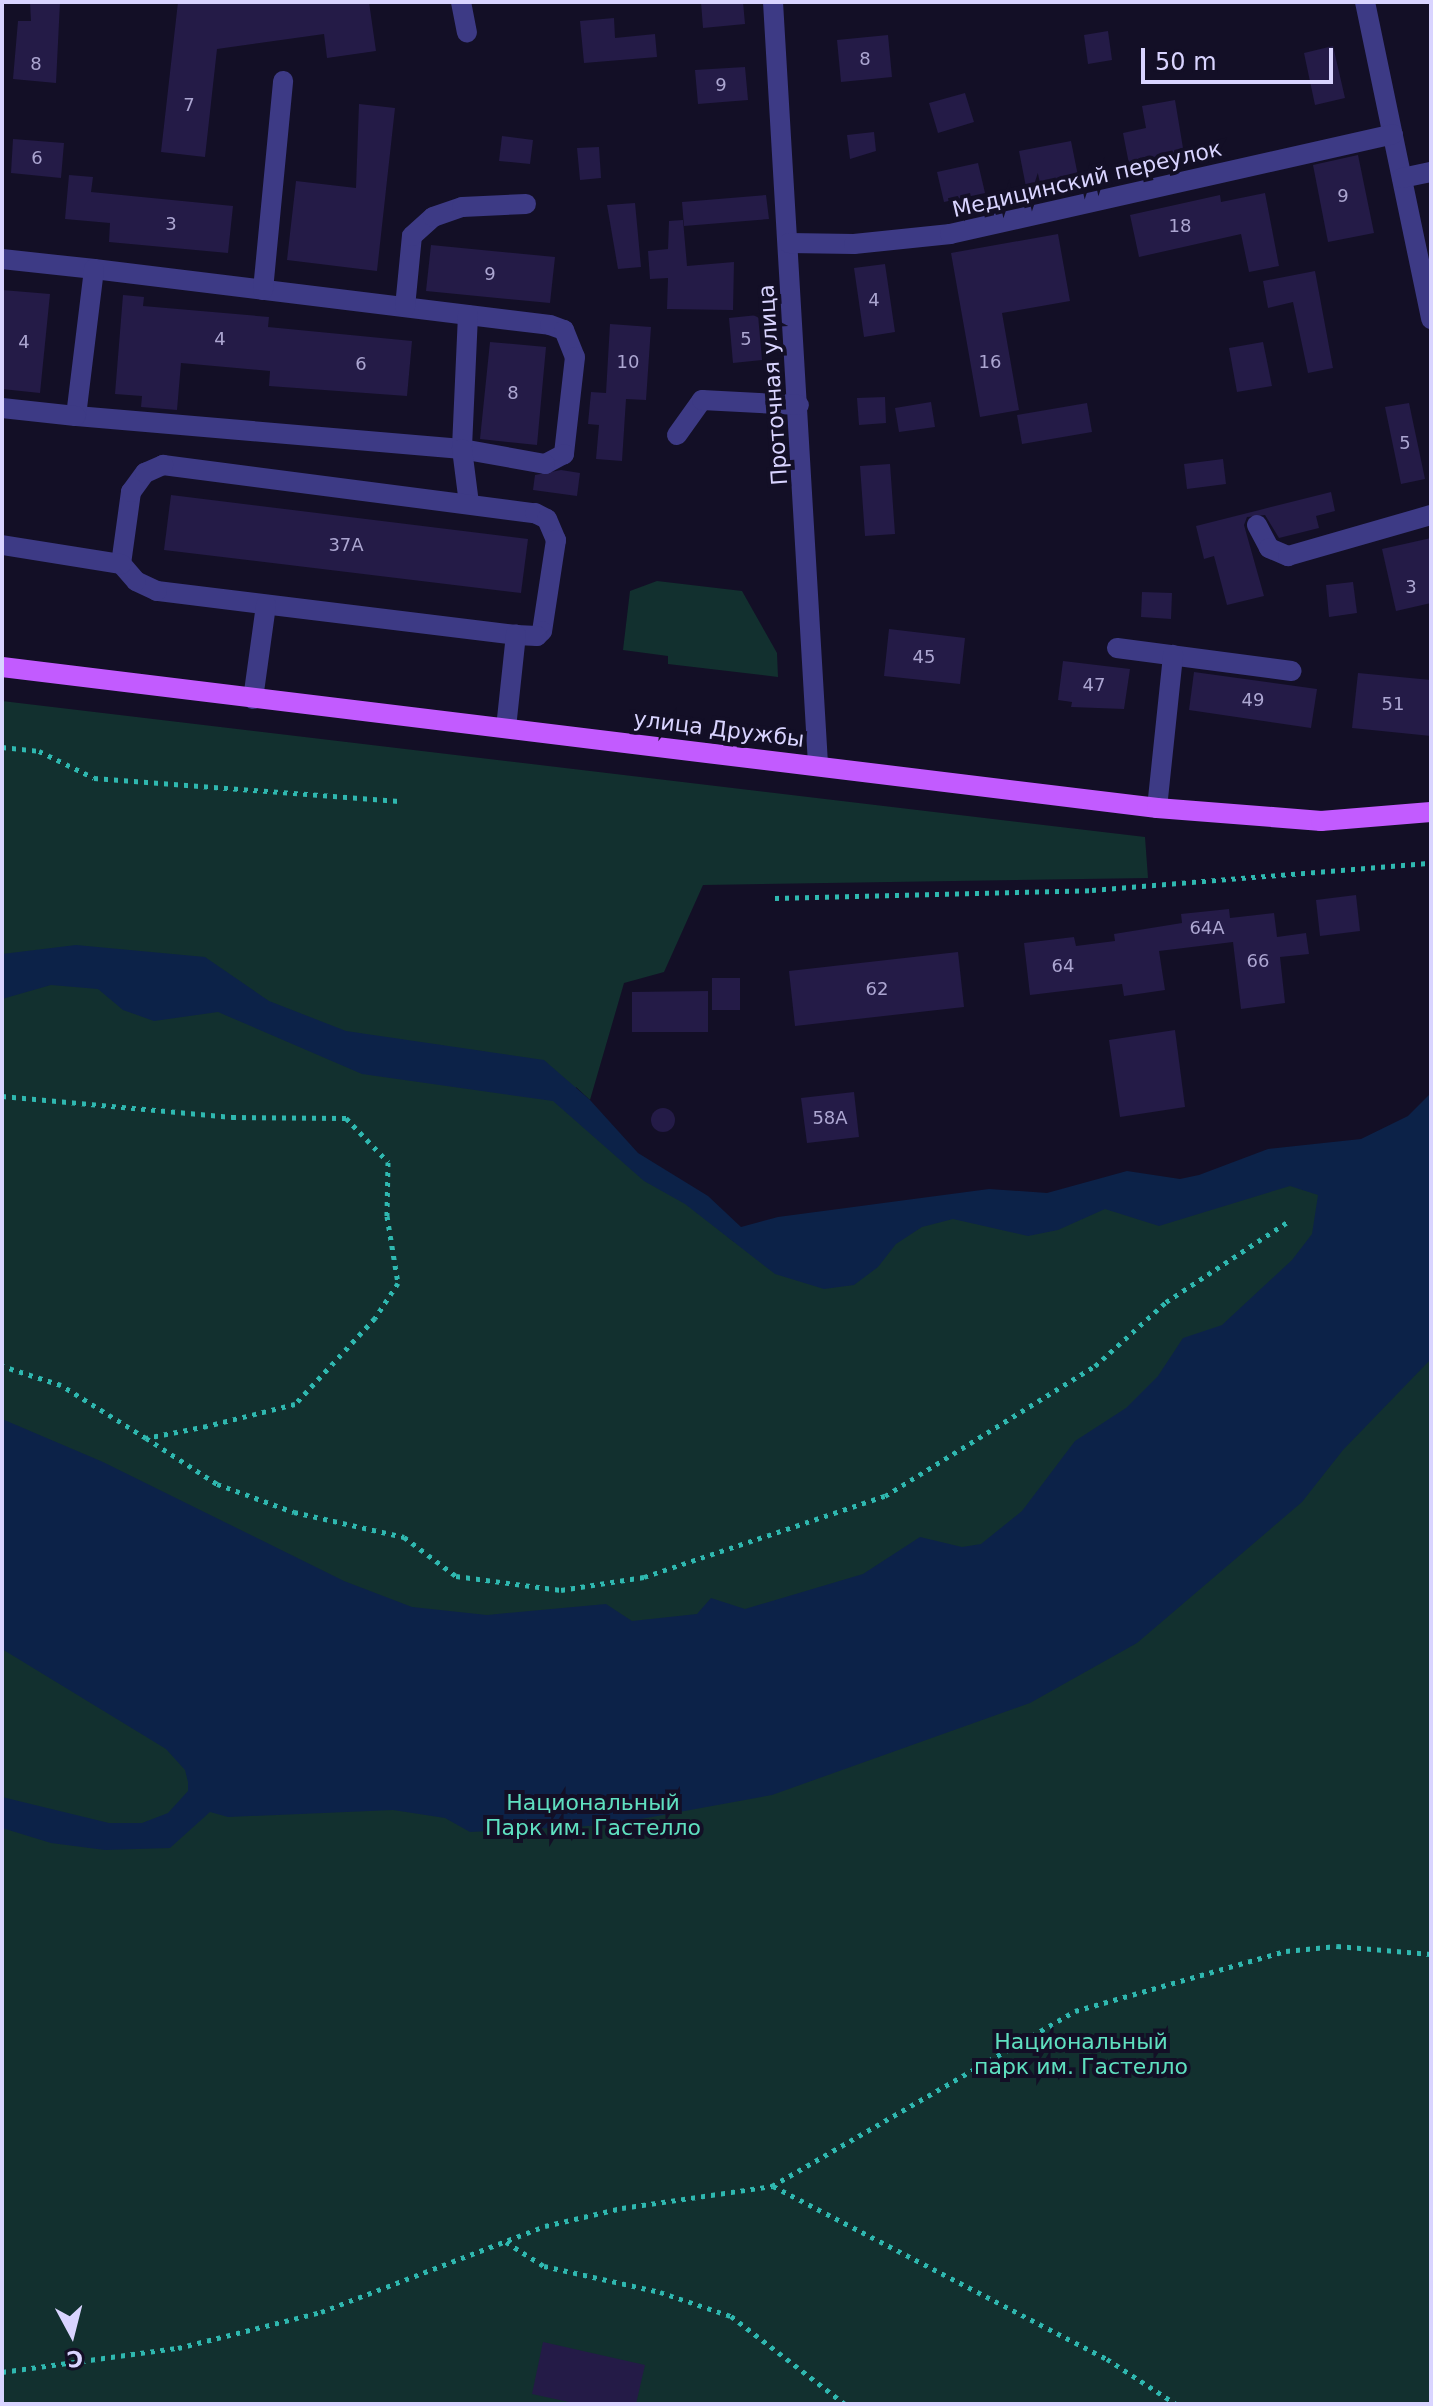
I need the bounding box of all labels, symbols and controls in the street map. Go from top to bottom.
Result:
scale bar [1145,32,1337,82]
house number: 8 [859,48,871,70]
text: 50 m [1155,48,1217,76]
house number: 8 [30,53,42,75]
house number: 9 [715,74,727,96]
house number: 7 [183,94,195,116]
street label: Медицинский переулок [950,135,1224,223]
house number: 6 [31,147,43,169]
house number: 9 [1337,185,1349,207]
house number: 3 [165,213,177,235]
house number: 18 [1169,215,1191,237]
house number: 9 [484,263,496,285]
street label: Проточная улица [753,284,793,486]
house number: 4 [868,289,880,311]
house number: 4 [214,328,226,350]
house number: 5 [740,328,752,350]
house number: 4 [18,331,30,353]
house number: 10 [617,351,639,373]
house number: 16 [979,351,1001,373]
house number: 6 [355,353,367,375]
house number: 8 [507,382,519,404]
house number: 5 [1399,432,1411,454]
house number: 37А [328,534,364,556]
house number: 3 [1405,576,1417,598]
house number: 45 [913,646,935,668]
house number: 47 [1083,674,1105,696]
house number: 49 [1242,689,1264,711]
house number: 51 [1382,693,1404,715]
street label: улица Дружбы [632,705,806,753]
house number: 64А [1189,917,1225,939]
house number: 66 [1247,950,1269,972]
house number: 64 [1052,955,1074,977]
house number: 62 [866,978,888,1000]
house number: 58А [812,1107,848,1129]
park label: Национальный Парк им. Гастелло [485,1789,701,1840]
park label: Национальный парк им. Гастелло [974,2028,1188,2080]
north arrow [32,2294,112,2374]
text: С [65,2345,85,2372]

